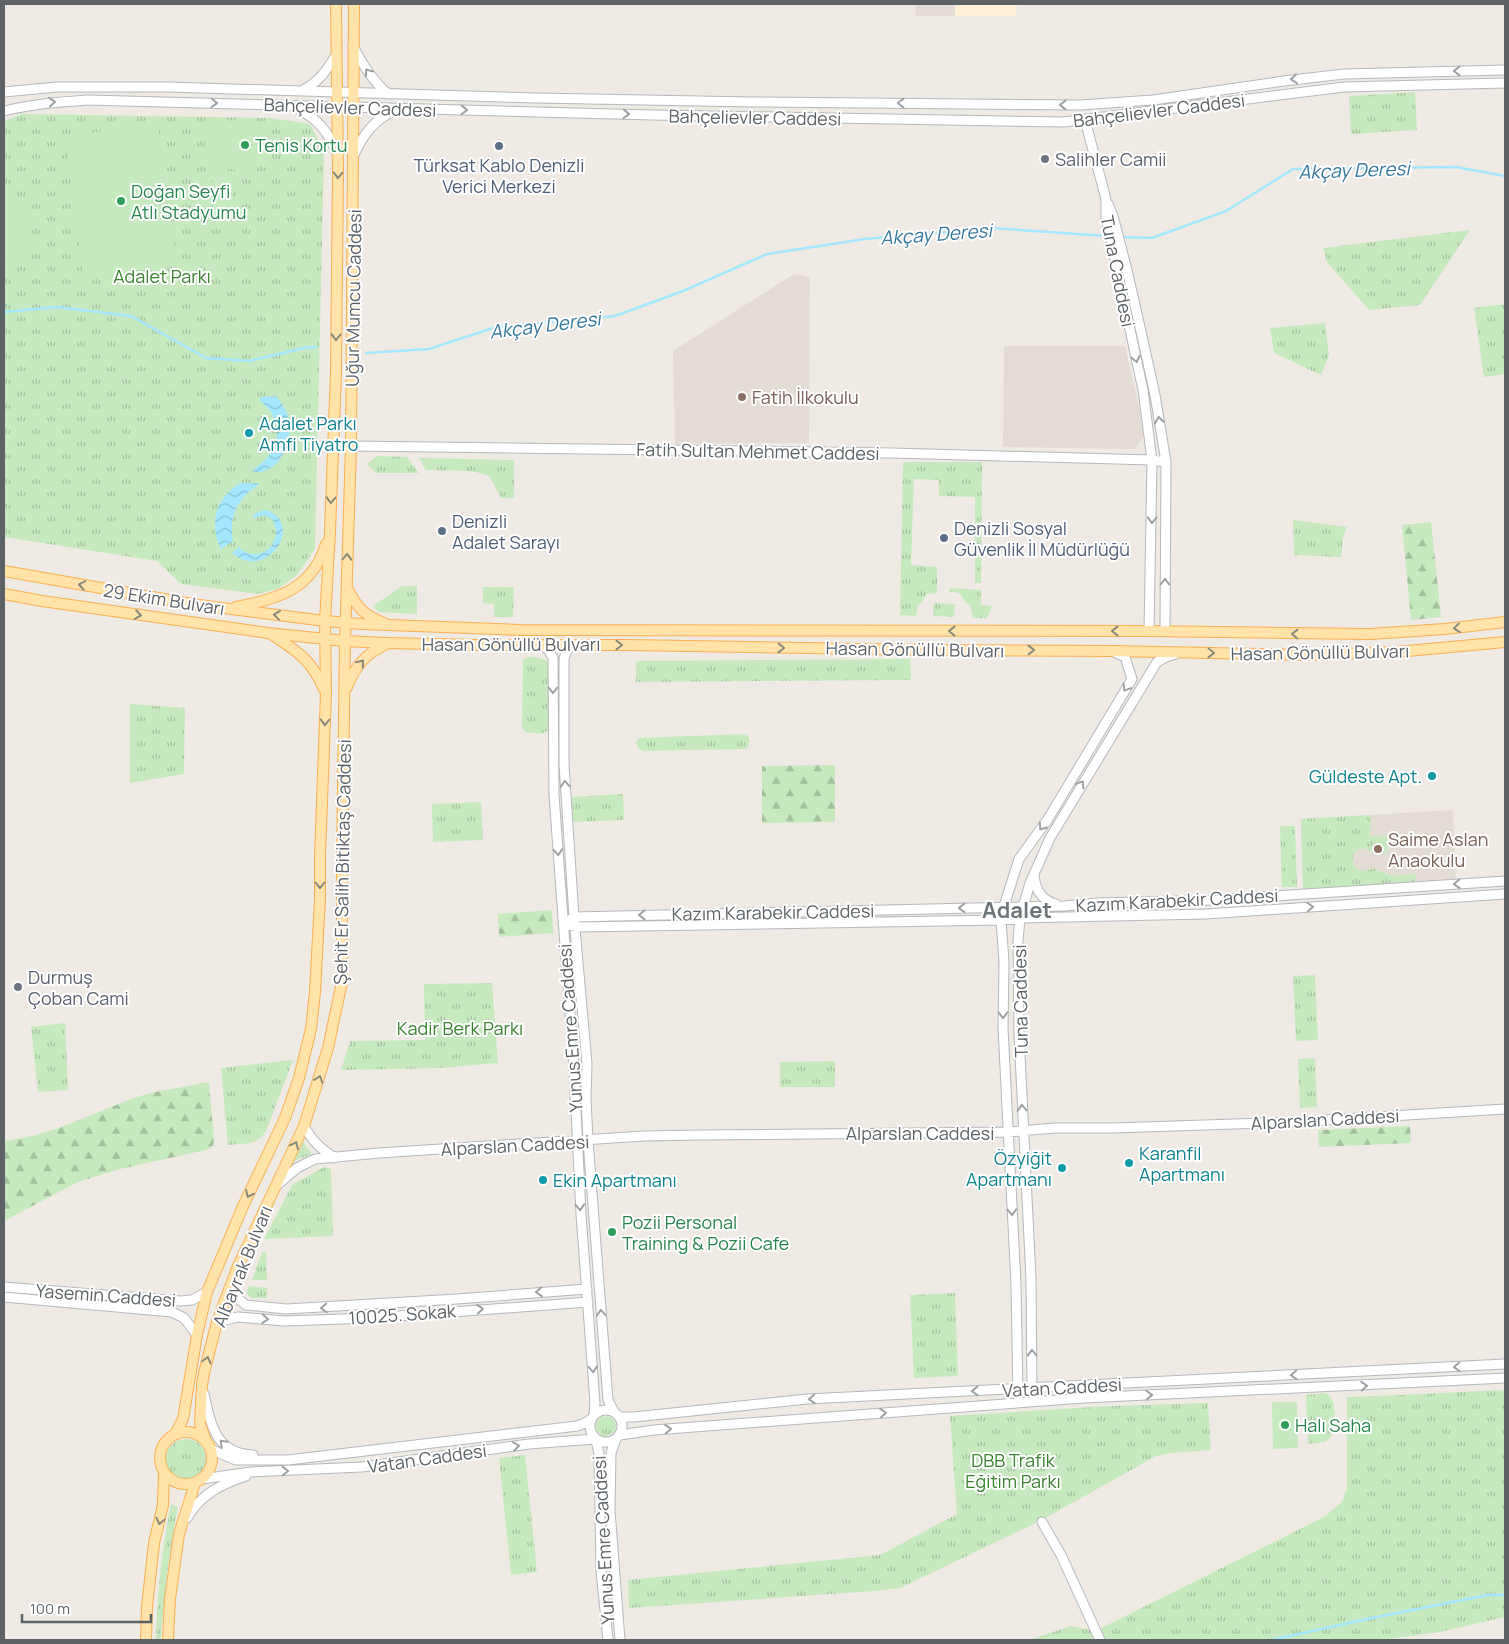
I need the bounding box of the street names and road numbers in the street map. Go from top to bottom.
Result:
street label: Bahçelievler Caddesi [1072,88,1246,132]
street label: Bahçelievler Caddesi [263,92,437,122]
street label: Bahçelievler Caddesi [668,103,842,131]
street label: Uğur Mumcu Caddesi [339,209,367,387]
street label: Tuna Caddesi [1095,213,1141,329]
street label: Fatih Sultan Mehmet Caddesi [636,437,880,465]
street label: 29 Ekim Bulvarı [102,578,226,620]
street label: Hasan Gönüllü Bulvarı [422,632,600,656]
street label: Hasan Gönüllü Bulvarı [825,635,1005,663]
street label: Hasan Gönüllü Bulvarı [1230,638,1410,666]
street label: Şehit Er Salih Bitiktaş Caddesi [328,739,356,985]
street label: Kazım Karabekir Caddesi [1075,883,1279,917]
street label: Kazım Karabekir Caddesi [671,898,875,926]
street label: Yunus Emre Caddesi [552,943,588,1113]
street label: Tuna Caddesi [1007,944,1033,1058]
street label: Alparslan Caddesi [1250,1103,1400,1135]
street label: Alparslan Caddesi [846,1121,994,1145]
street label: Alparslan Caddesi [440,1129,590,1161]
street label: Albayrak Bulvarı [207,1202,277,1330]
street label: Yasemin Caddesi [35,1278,177,1312]
street label: 10025. Sokak [348,1298,457,1330]
street label: Vatan Caddesi [1001,1372,1123,1402]
street label: Vatan Caddesi [366,1438,488,1478]
street label: Yunus Emre Caddesi [587,1455,619,1625]

